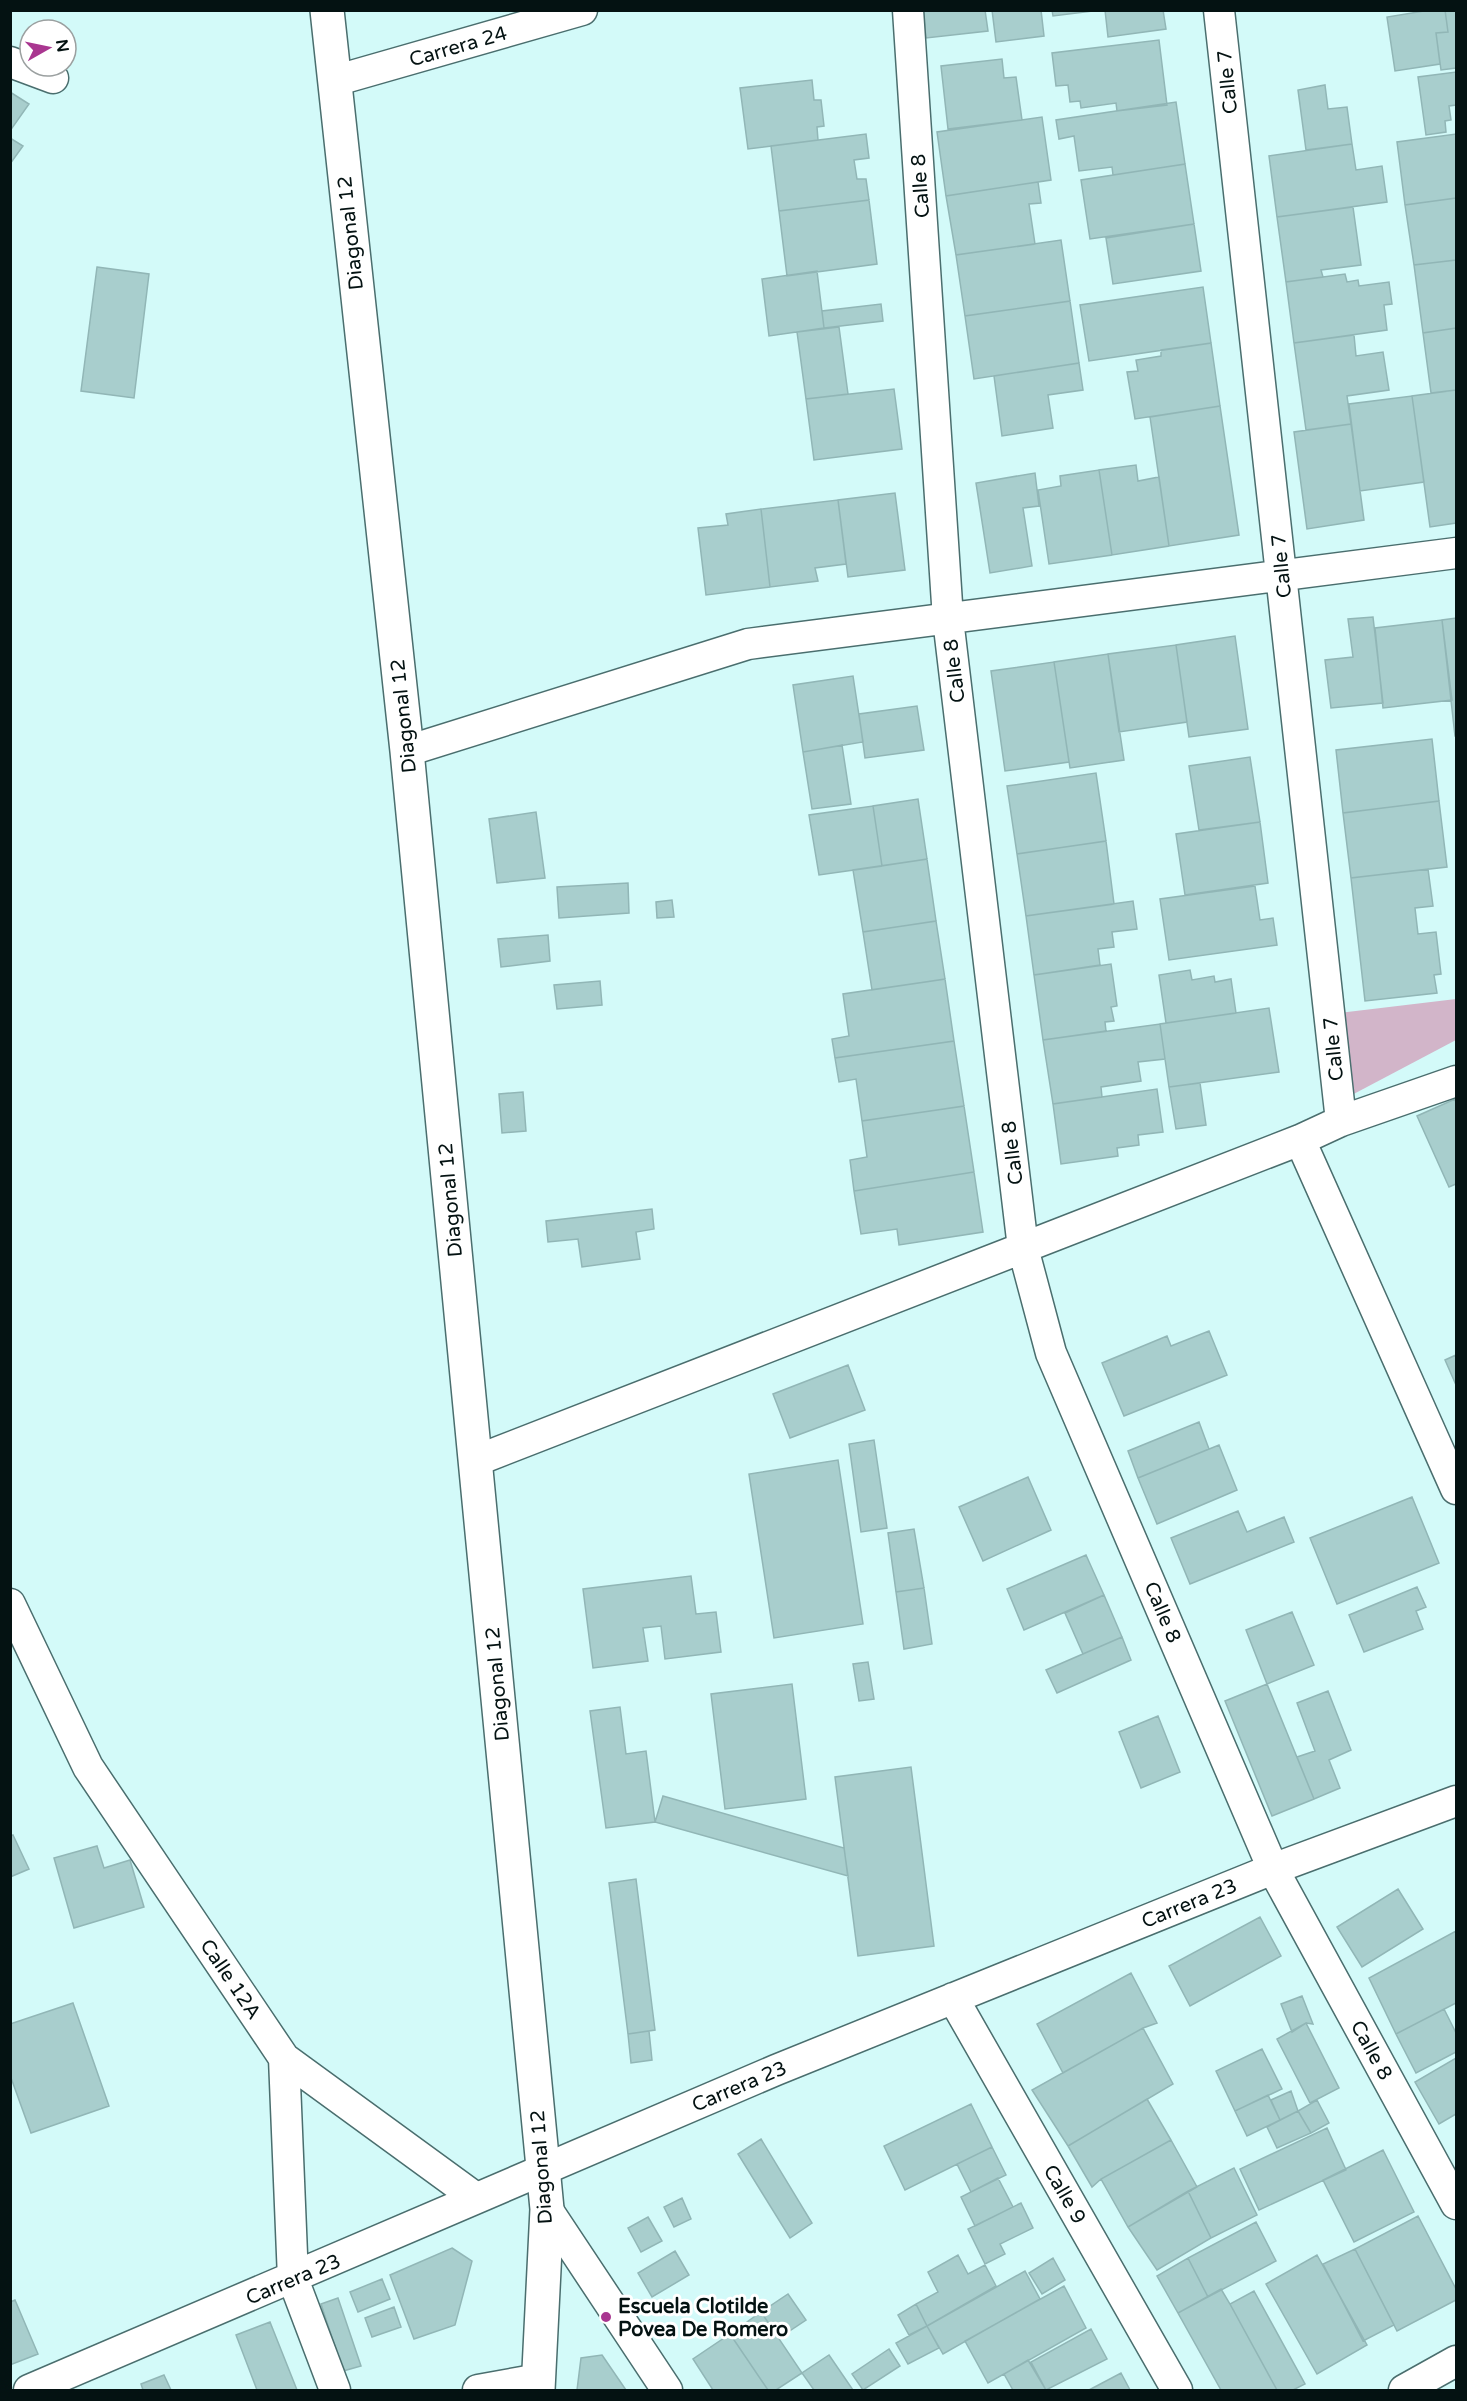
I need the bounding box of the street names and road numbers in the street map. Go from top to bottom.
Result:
street label: Carrera 24 [407,22,510,72]
street label: Calle 7 [1213,49,1243,115]
street label: Calle 8 [907,153,935,219]
street label: Diagonal 12 [333,175,369,291]
street label: Calle 7 [1267,533,1297,599]
street label: Calle 8 [939,638,971,704]
street label: Diagonal 12 [386,658,422,774]
street label: Calle 7 [1319,1016,1349,1082]
street label: Calle 8 [997,1120,1029,1186]
street label: Diagonal 12 [434,1142,468,1258]
street label: Calle 8 [1138,1578,1186,1647]
street label: Diagonal 12 [481,1626,515,1742]
street label: Carrera 23 [1138,1874,1241,1934]
street label: Calle 12A [195,1935,266,2024]
street label: Calle 8 [1345,2017,1397,2084]
street label: Carrera 23 [688,2056,790,2118]
street label: Diagonal 12 [526,2109,558,2225]
street label: Calle 9 [1038,2161,1091,2228]
street label: Carrera 23 [242,2249,344,2311]

